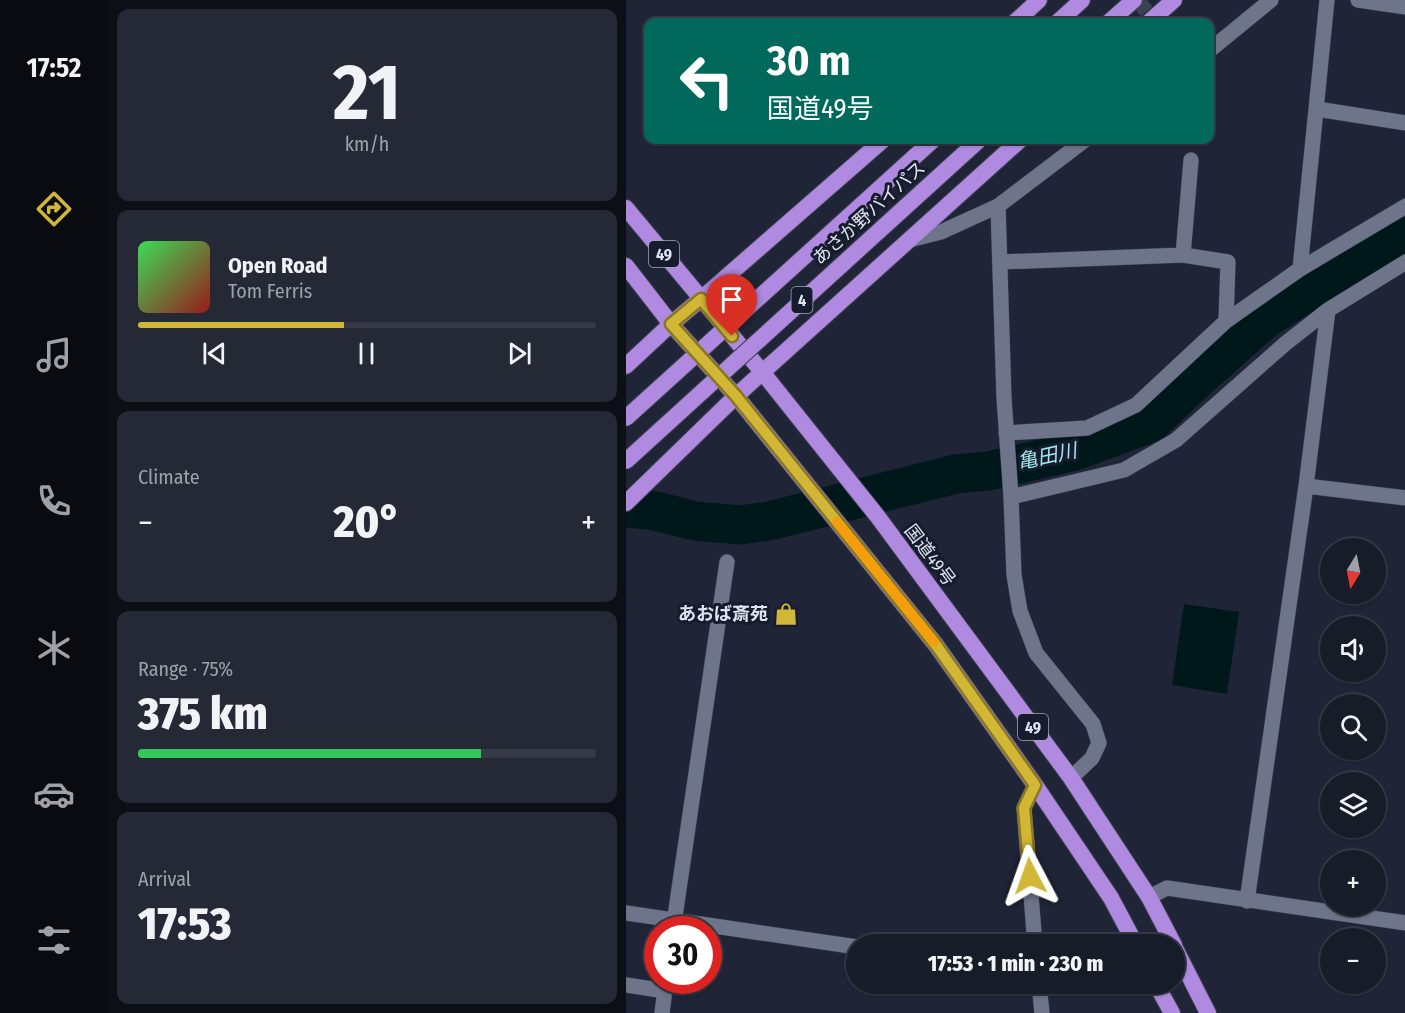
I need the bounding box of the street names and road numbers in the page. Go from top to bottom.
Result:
street label: あさか野バイパス [808,157,930,269]
road number: 49 [649,241,679,267]
road number: 4 [792,287,812,313]
street label: 国道49号 [900,520,960,590]
road number: 49 [1018,714,1048,740]

